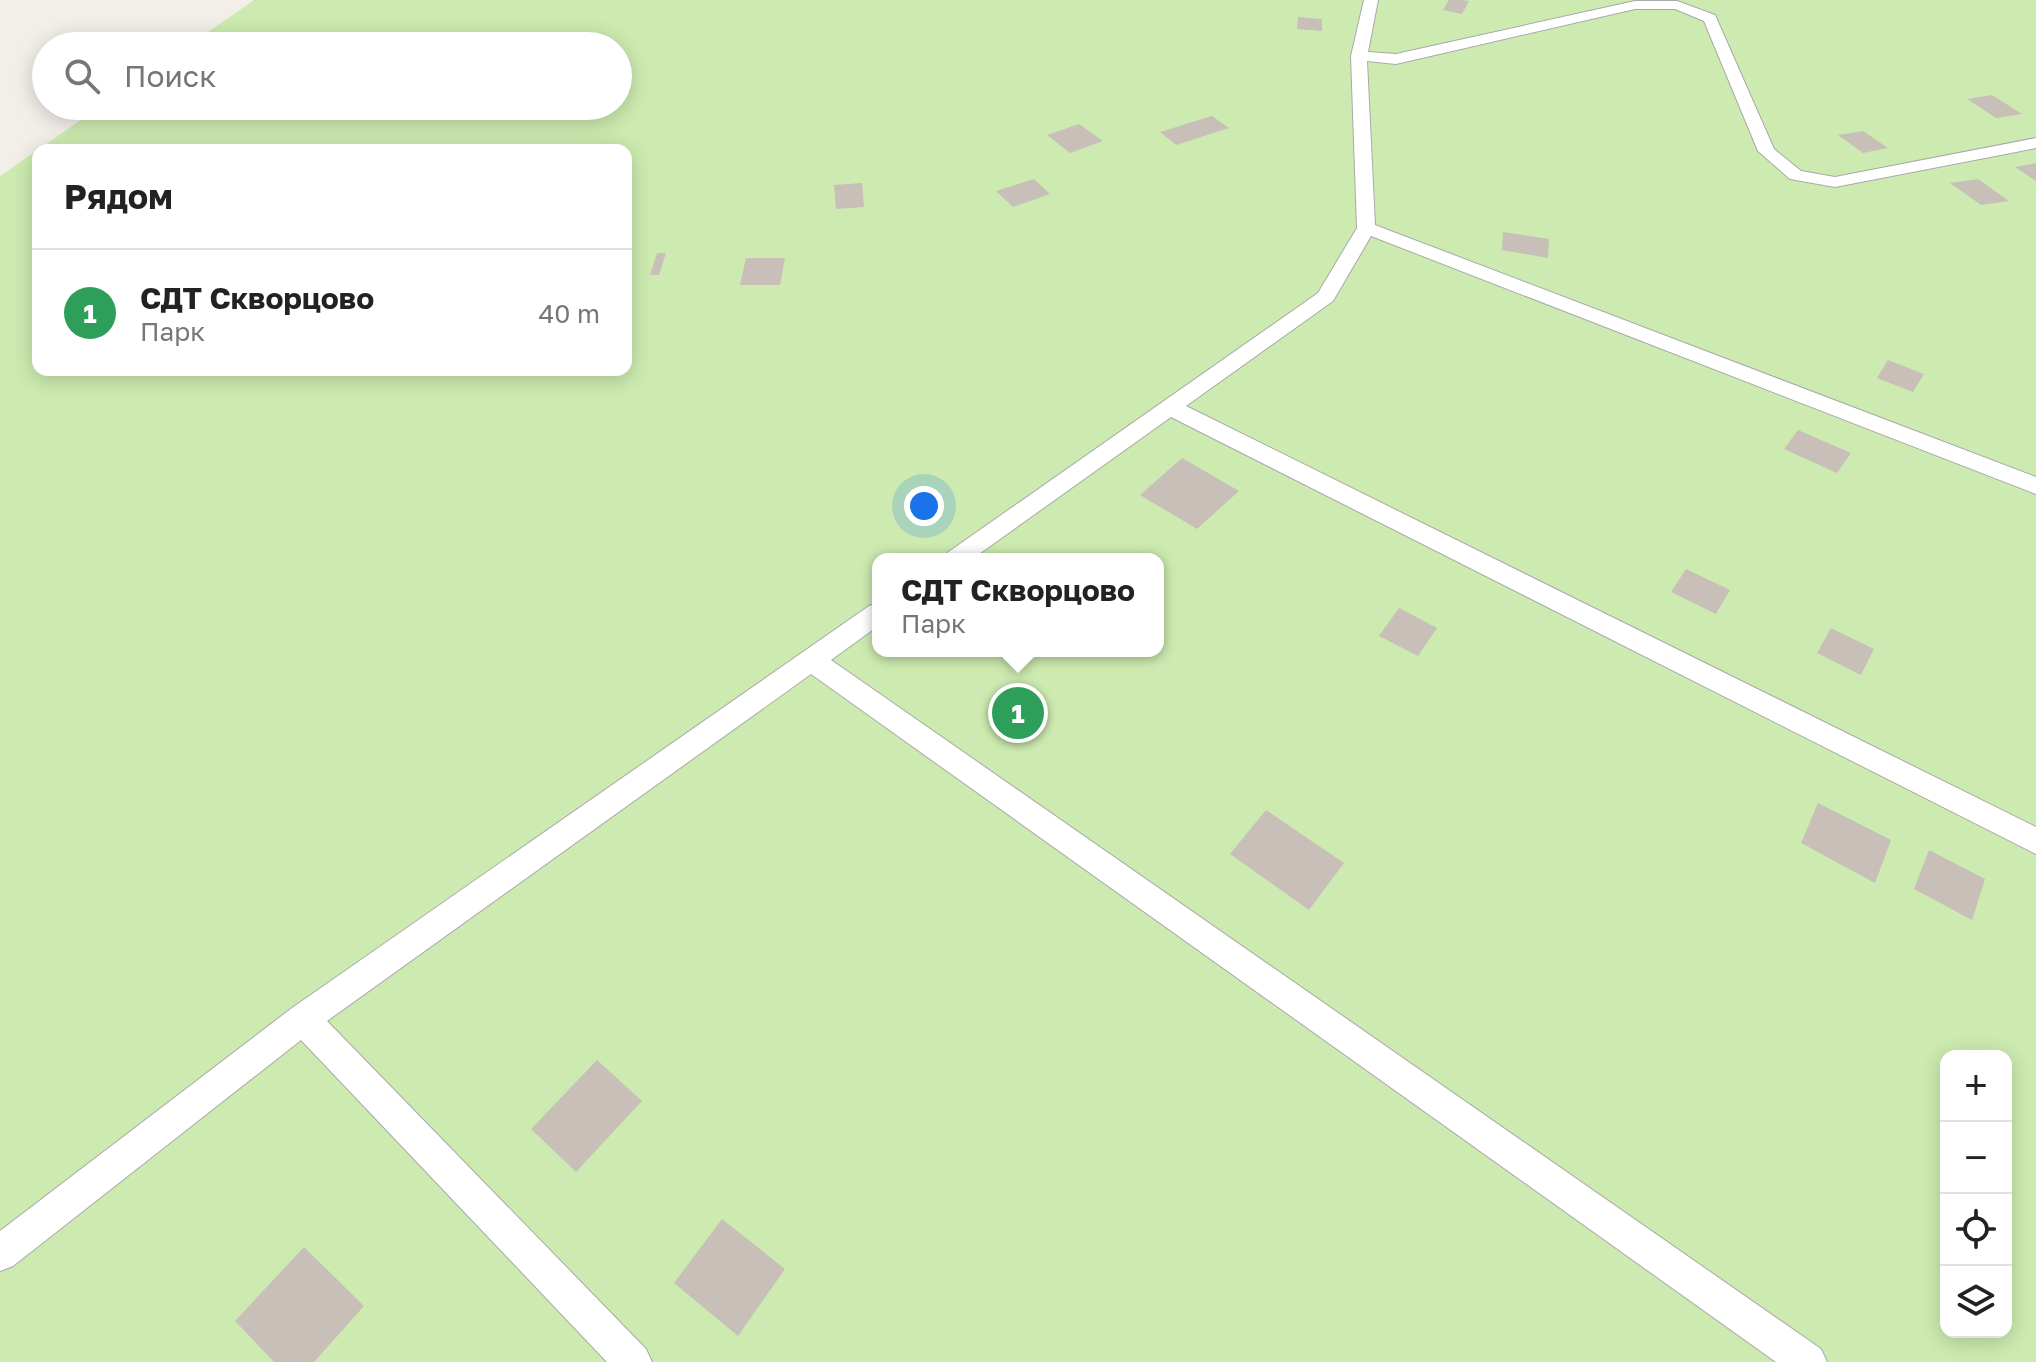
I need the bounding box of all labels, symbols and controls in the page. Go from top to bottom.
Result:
search box [32,32,632,120]
icon: search [60,54,104,98]
text: Поиск [124,58,216,94]
text: Рядом [64,176,173,216]
text: СДТ Скворцово [140,280,374,316]
text: 1 [83,298,97,329]
text: 40 m [539,298,600,329]
text: Парк [140,316,205,347]
your location [904,486,944,526]
popup [872,553,1164,657]
text: СДТ Скворцово [901,572,1135,608]
text: Парк [901,608,966,639]
pin: 1 [992,683,1044,743]
map controls [1940,1050,2012,1338]
button: + [1940,1050,2012,1122]
button: − [1940,1122,2012,1194]
button: locate [1940,1194,2012,1266]
button: layers [1940,1266,2012,1338]

